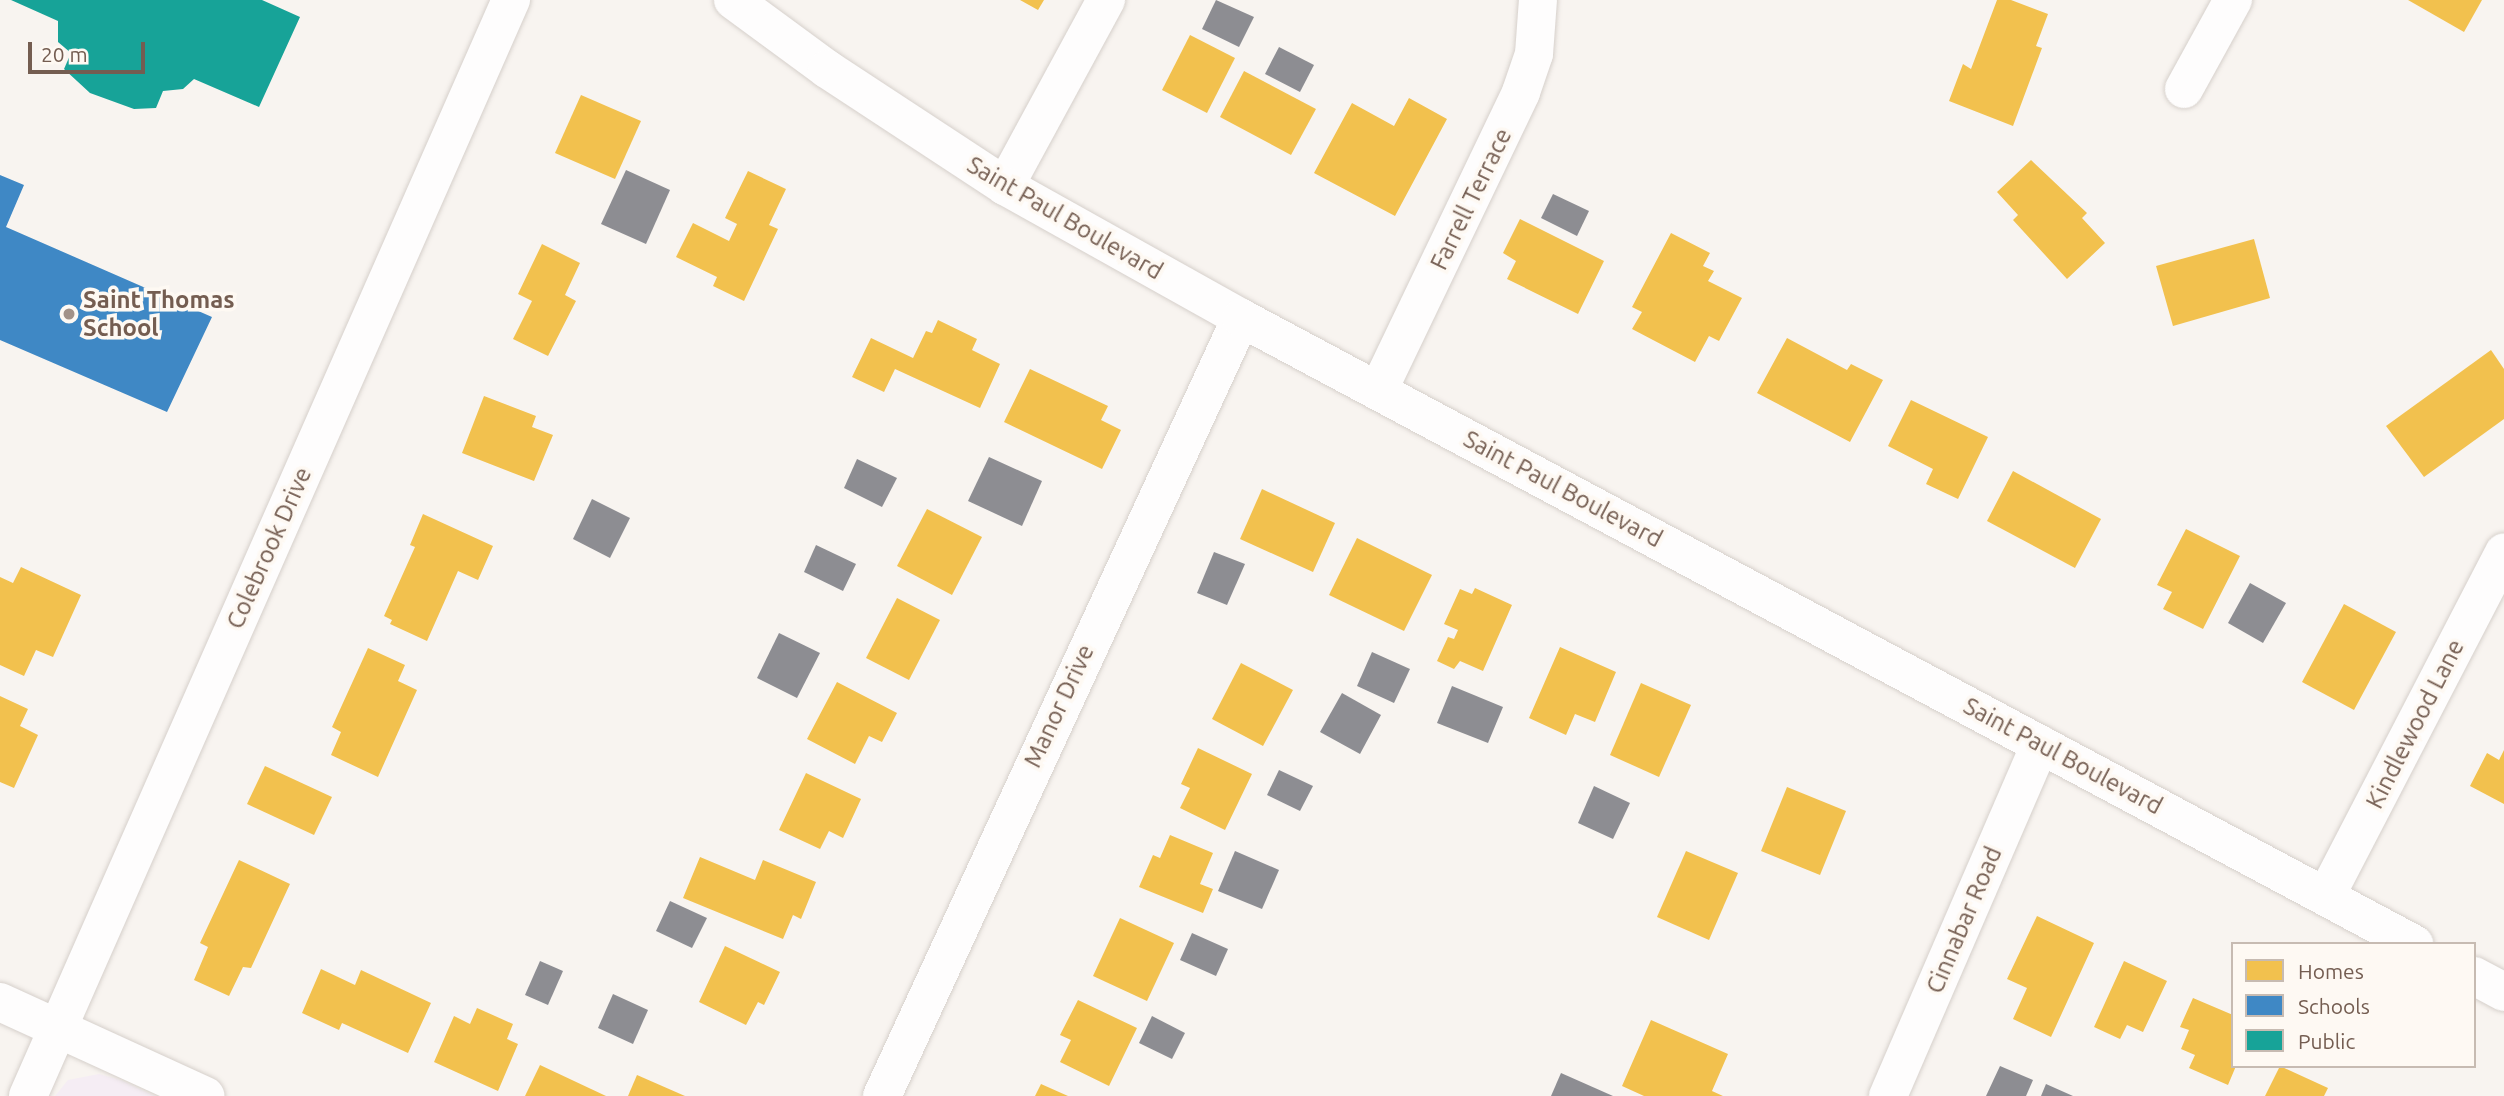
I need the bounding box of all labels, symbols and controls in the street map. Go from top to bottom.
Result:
scale bar [32,28,149,72]
text: 20 m [41,42,88,66]
street label: Farrell Terrace [1424,124,1518,274]
street label: Saint Paul Boulevard [962,150,1168,286]
place label: Saint Thomas School [83,286,235,342]
marker: Saint Thomas School [61,306,77,322]
street label: Saint Paul Boulevard [1459,424,1667,554]
street label: Colebrook Drive [220,463,318,633]
street label: Kindlewood Lane [2360,635,2470,813]
street label: Manor Drive [1018,640,1100,772]
street label: Saint Paul Boulevard [1959,691,2167,821]
street label: Cinnabar Road [1920,842,2008,998]
legend [2231,942,2476,1068]
text: Homes [2298,959,2364,983]
text: Schools [2298,994,2370,1018]
text: Public [2298,1029,2355,1053]

